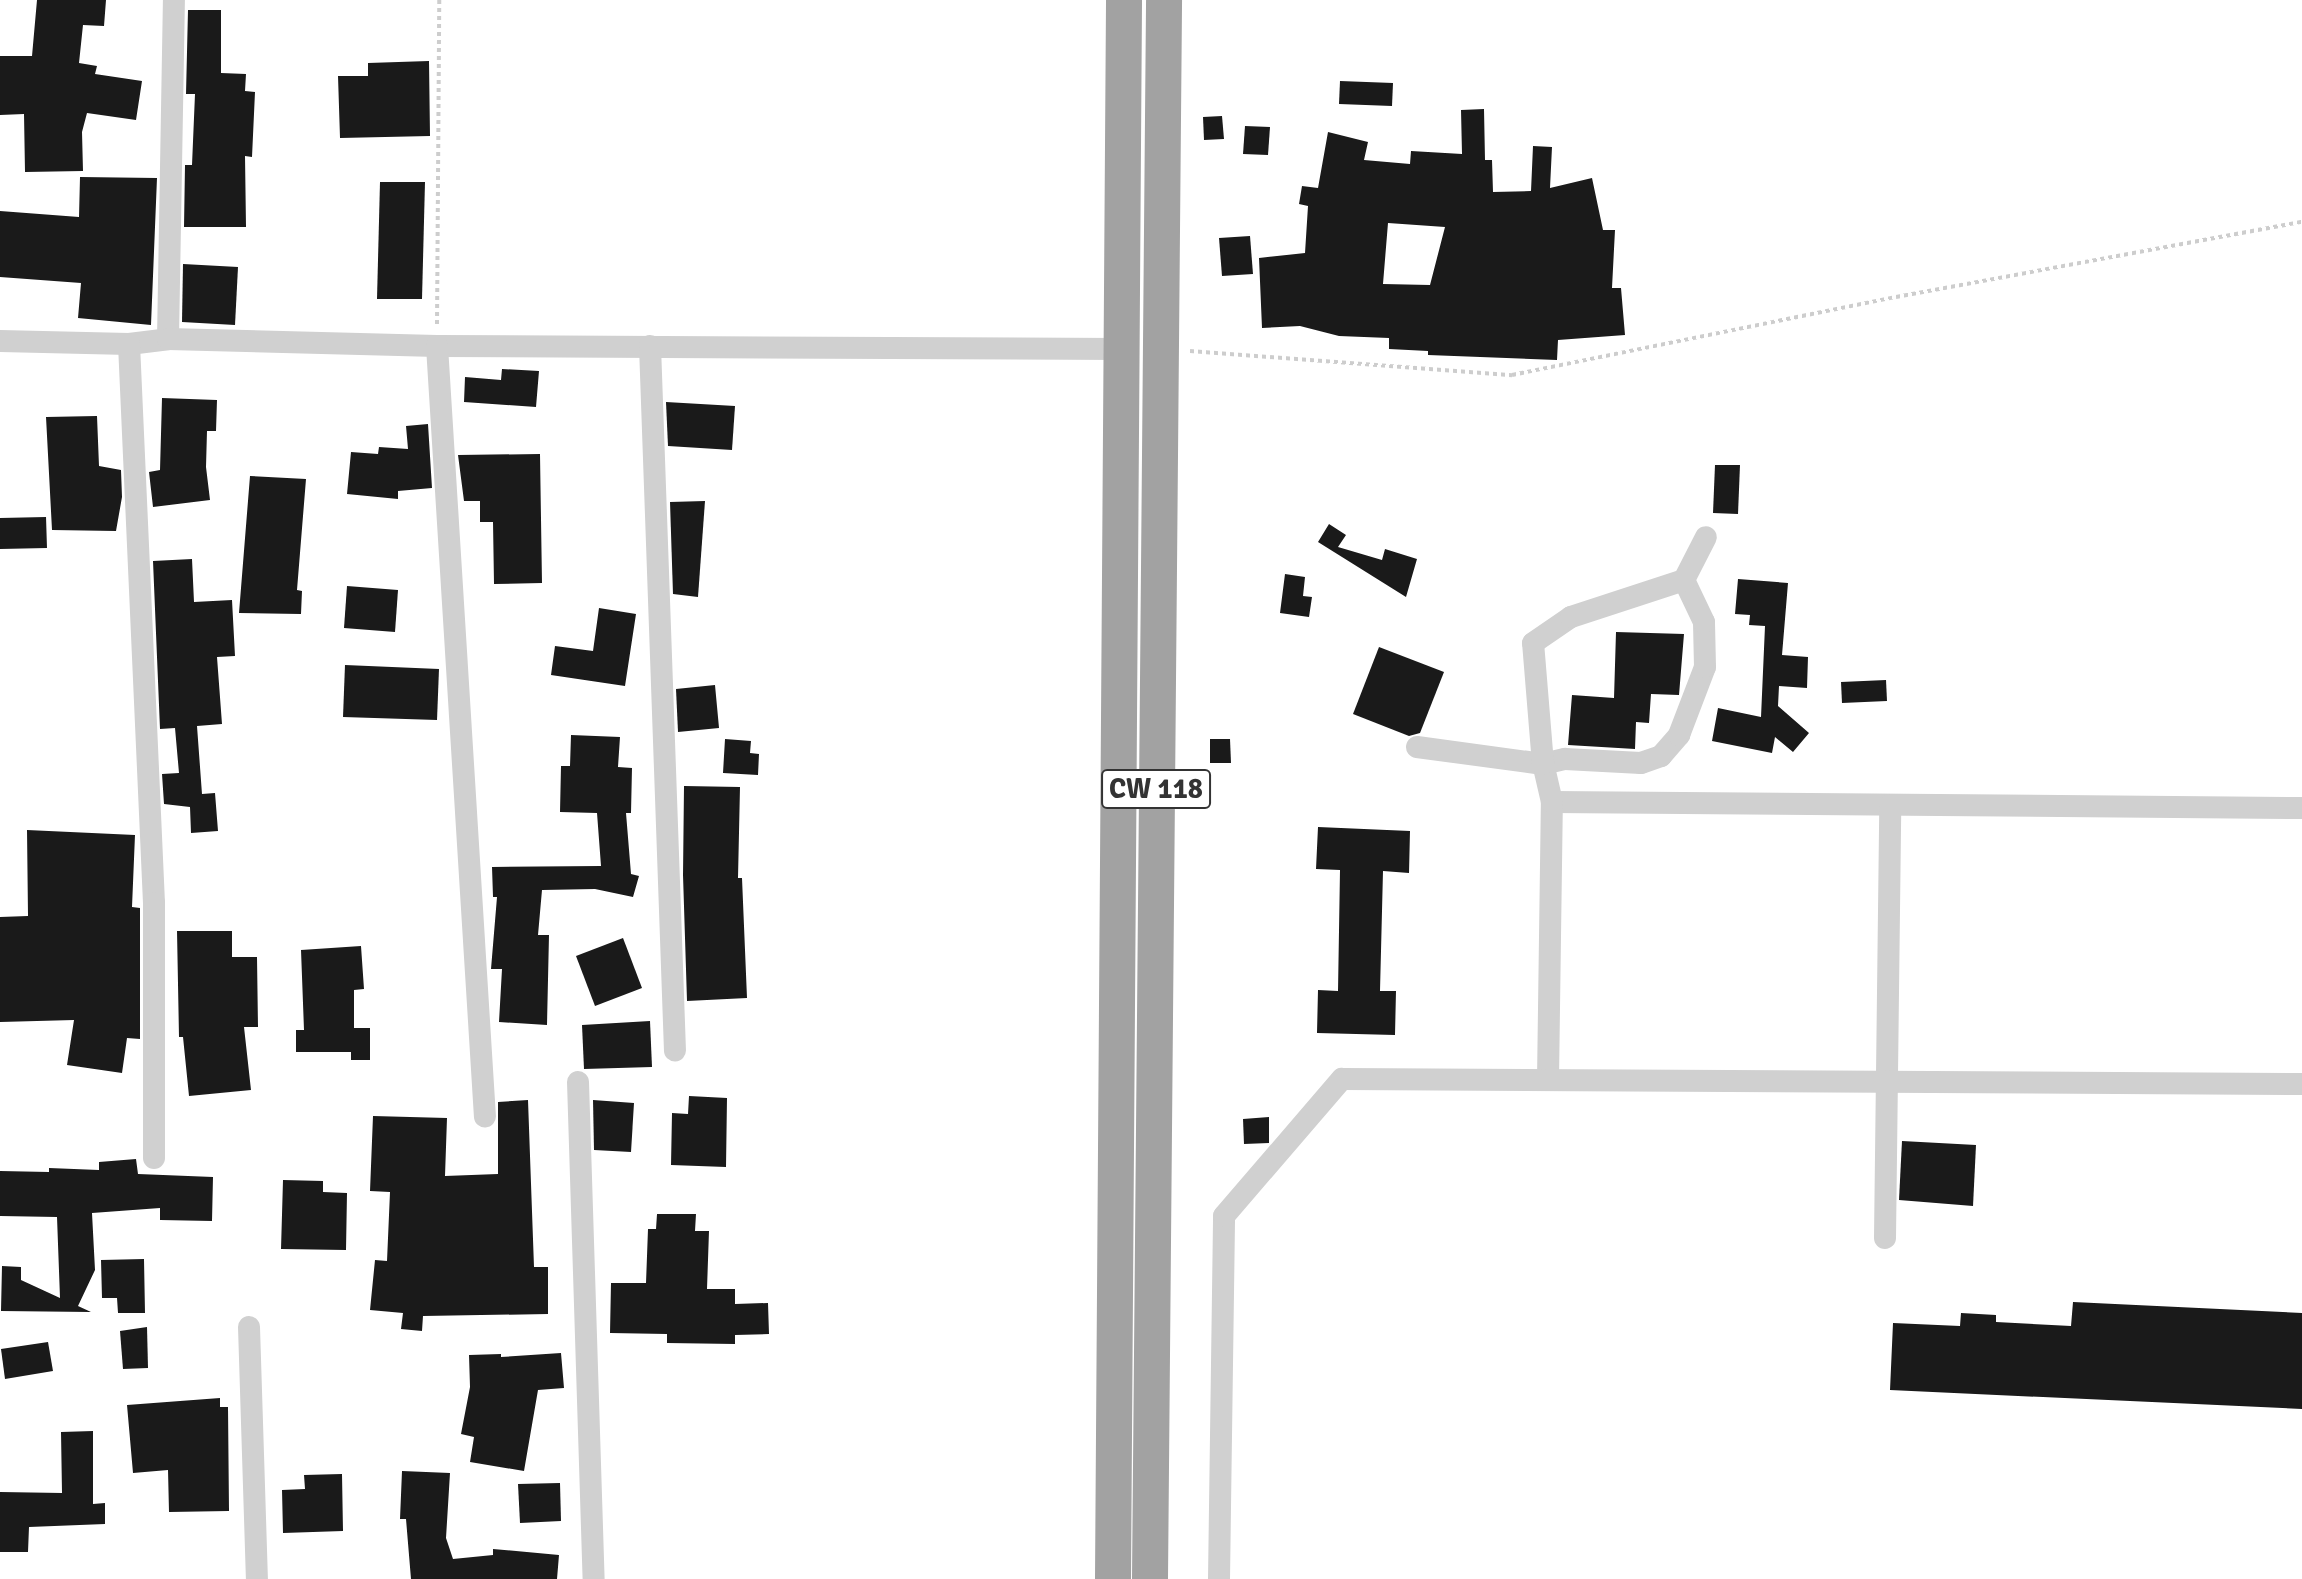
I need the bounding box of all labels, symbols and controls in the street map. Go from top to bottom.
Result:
road number: CW 118 [1100,765,1212,813]

